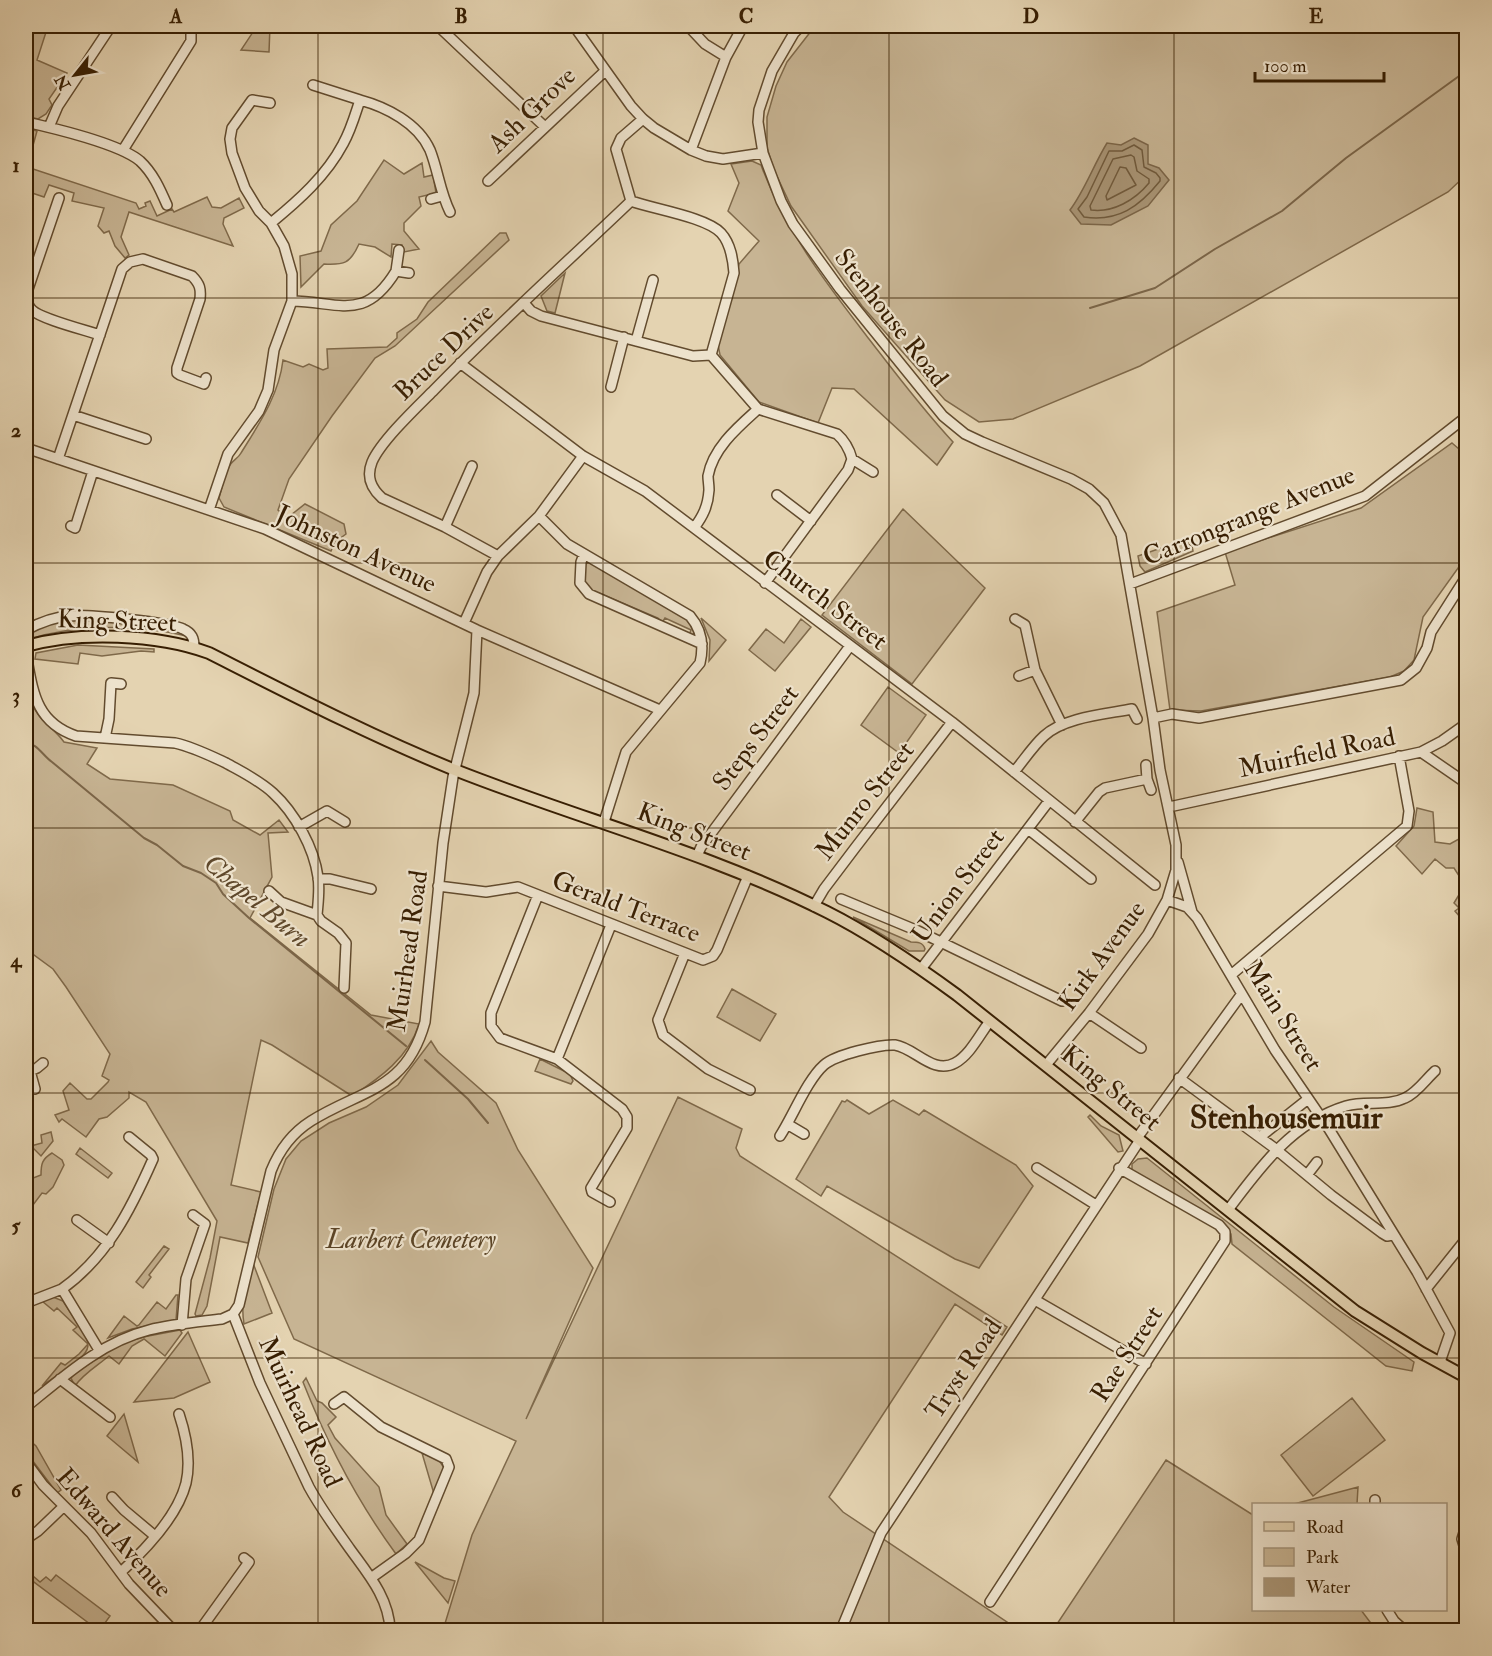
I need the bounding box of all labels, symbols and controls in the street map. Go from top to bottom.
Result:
text: A [169,4,183,29]
text: B [454,4,468,29]
text: C [739,4,753,29]
text: D [1023,4,1039,29]
text: E [1309,4,1324,29]
north arrow [45,45,105,105]
scale bar [1255,45,1384,83]
text: 100 m [1264,55,1307,78]
street label: Ash Grove [481,60,583,160]
text: N [50,70,76,94]
text: 1 [12,153,20,178]
street label: Stenhouse Road [827,243,955,394]
street label: Bruce Drive [387,297,501,407]
text: 2 [11,418,21,443]
street label: Carrongrange Avenue [1138,459,1360,573]
street label: Johnston Avenue [270,497,441,600]
street label: Church Street [756,543,894,657]
street label: King Street [57,603,177,639]
street label: Steps Street [706,679,807,798]
text: 3 [12,683,20,708]
street label: Muirfield Road [1236,721,1398,785]
street label: Munro Street [809,735,921,867]
street label: King Street [633,796,755,868]
street label: Union Street [904,822,1012,950]
water label: Chapel Burn [197,847,317,955]
street label: Gerald Terrace [547,864,705,950]
street label: Muirhead Road [381,868,435,1034]
street label: Kirk Avenue [1051,895,1153,1017]
text: 4 [10,948,23,973]
street label: Main Street [1237,955,1329,1077]
street label: King Street [1055,1038,1167,1138]
district label: Stenhousemuir [1190,1098,1383,1138]
text: 5 [12,1213,22,1238]
park label: Larbert Cemetery [325,1224,496,1256]
street label: Rae Street [1084,1300,1170,1408]
street label: Tryst Road [919,1312,1009,1426]
street label: Muirhead Road [251,1332,349,1493]
street label: Edward Avenue [49,1462,179,1604]
text: 6 [11,1478,23,1503]
legend [1252,1503,1447,1611]
text: Road [1306,1516,1344,1539]
text: Park [1306,1546,1339,1569]
text: Water [1305,1576,1350,1599]

